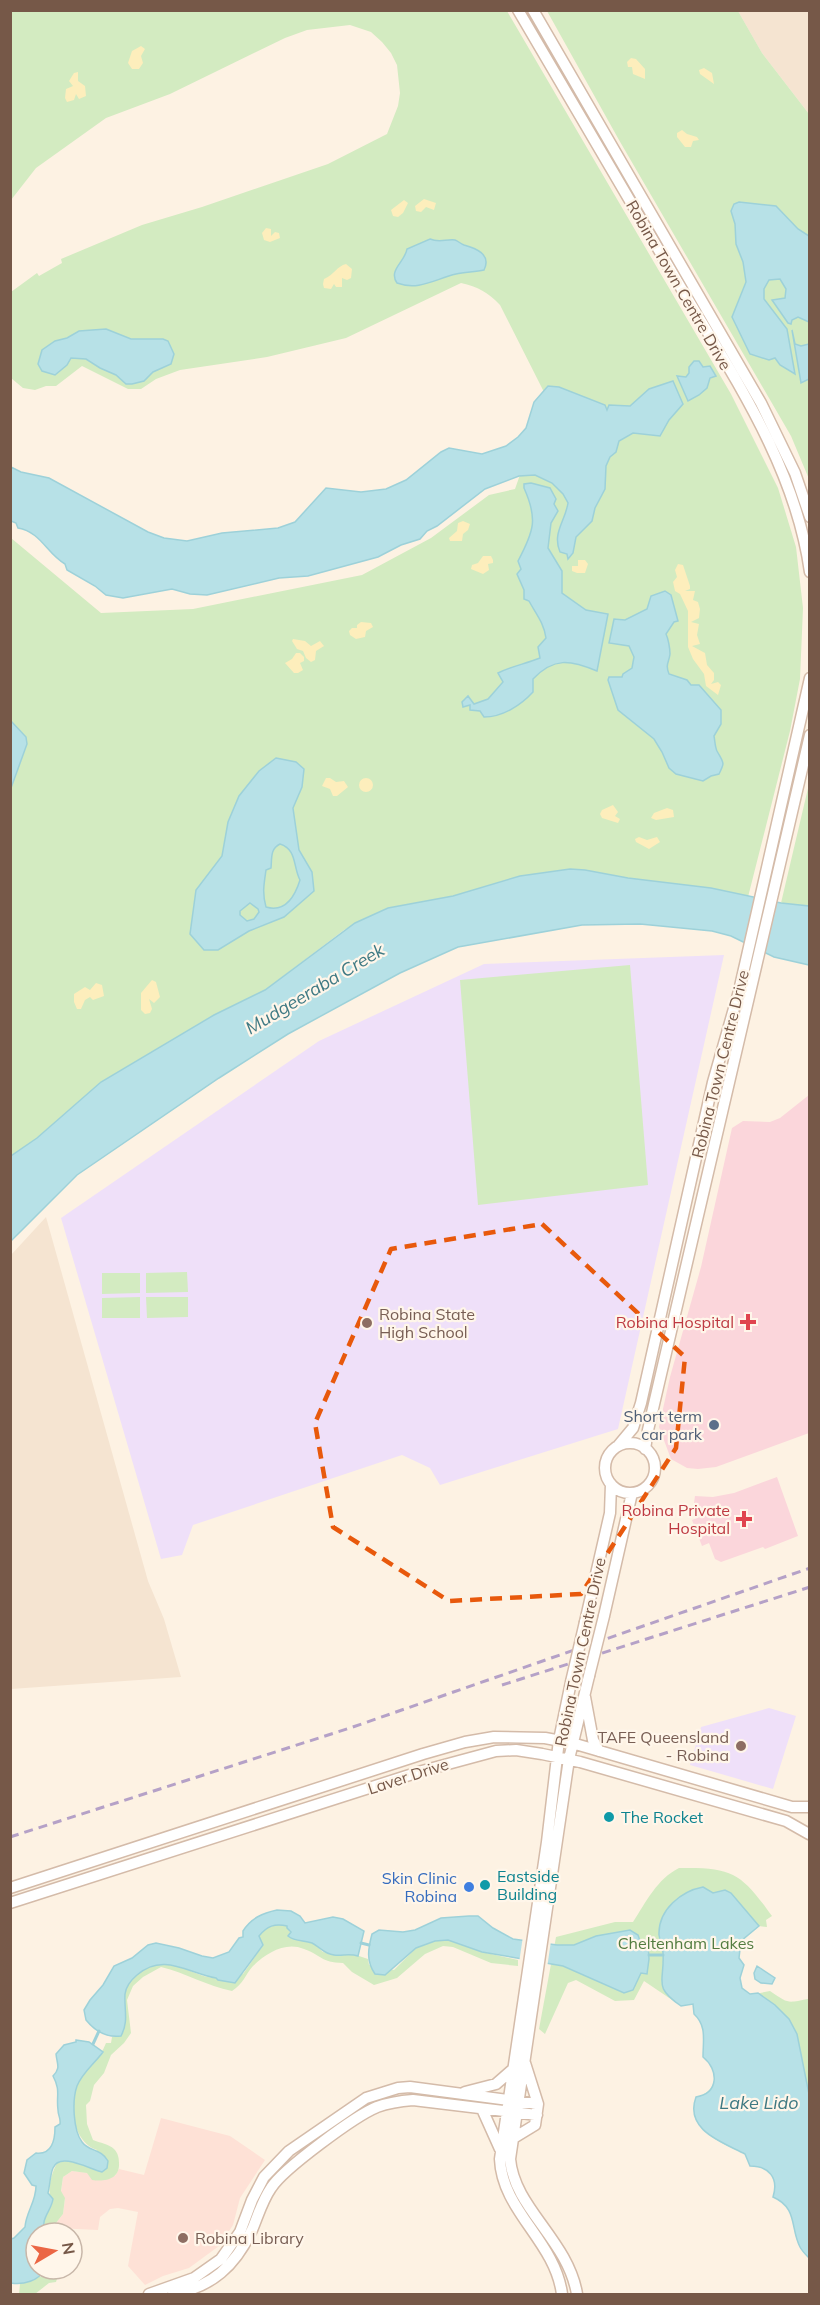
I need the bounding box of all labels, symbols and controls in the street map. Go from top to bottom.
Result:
street label: Robina Town Centre Drive [622,197,736,373]
water label: Mudgeeraba Creek [241,938,389,1039]
street label: Robina Town Centre Drive [687,968,753,1160]
place label: Robina State High School [379,1304,475,1342]
place label: Robina Hospital [616,1312,734,1332]
marker: Robina Hospital [739,1313,757,1331]
marker: Robina State High School [360,1316,374,1330]
place label: Short term car park [623,1406,703,1444]
marker: Short term car park [707,1418,721,1432]
place label: Robina Private Hospital [621,1500,730,1538]
marker: Robina Private Hospital [735,1510,753,1528]
street label: Robina Town Centre Drive [550,1556,610,1748]
place label: TAFE Queensland - Robina [598,1727,729,1765]
marker: TAFE Queensland - Robina [734,1739,748,1753]
street label: Laver Drive [365,1754,451,1798]
place label: The Rocket [621,1807,704,1827]
marker: The Rocket [602,1810,616,1824]
place label: Eastside Building [497,1866,559,1904]
place label: Skin Clinic Robina [382,1868,457,1906]
marker: Eastside Building [478,1878,492,1892]
marker: Skin Clinic Robina [462,1880,476,1894]
park label: Cheltenham Lakes [618,1933,754,1953]
water label: Lake Lido [719,2091,799,2114]
north arrow [24,2221,84,2281]
place label: Robina Library [195,2228,304,2248]
marker: Robina Library [176,2231,190,2245]
text: N [58,2241,80,2256]

